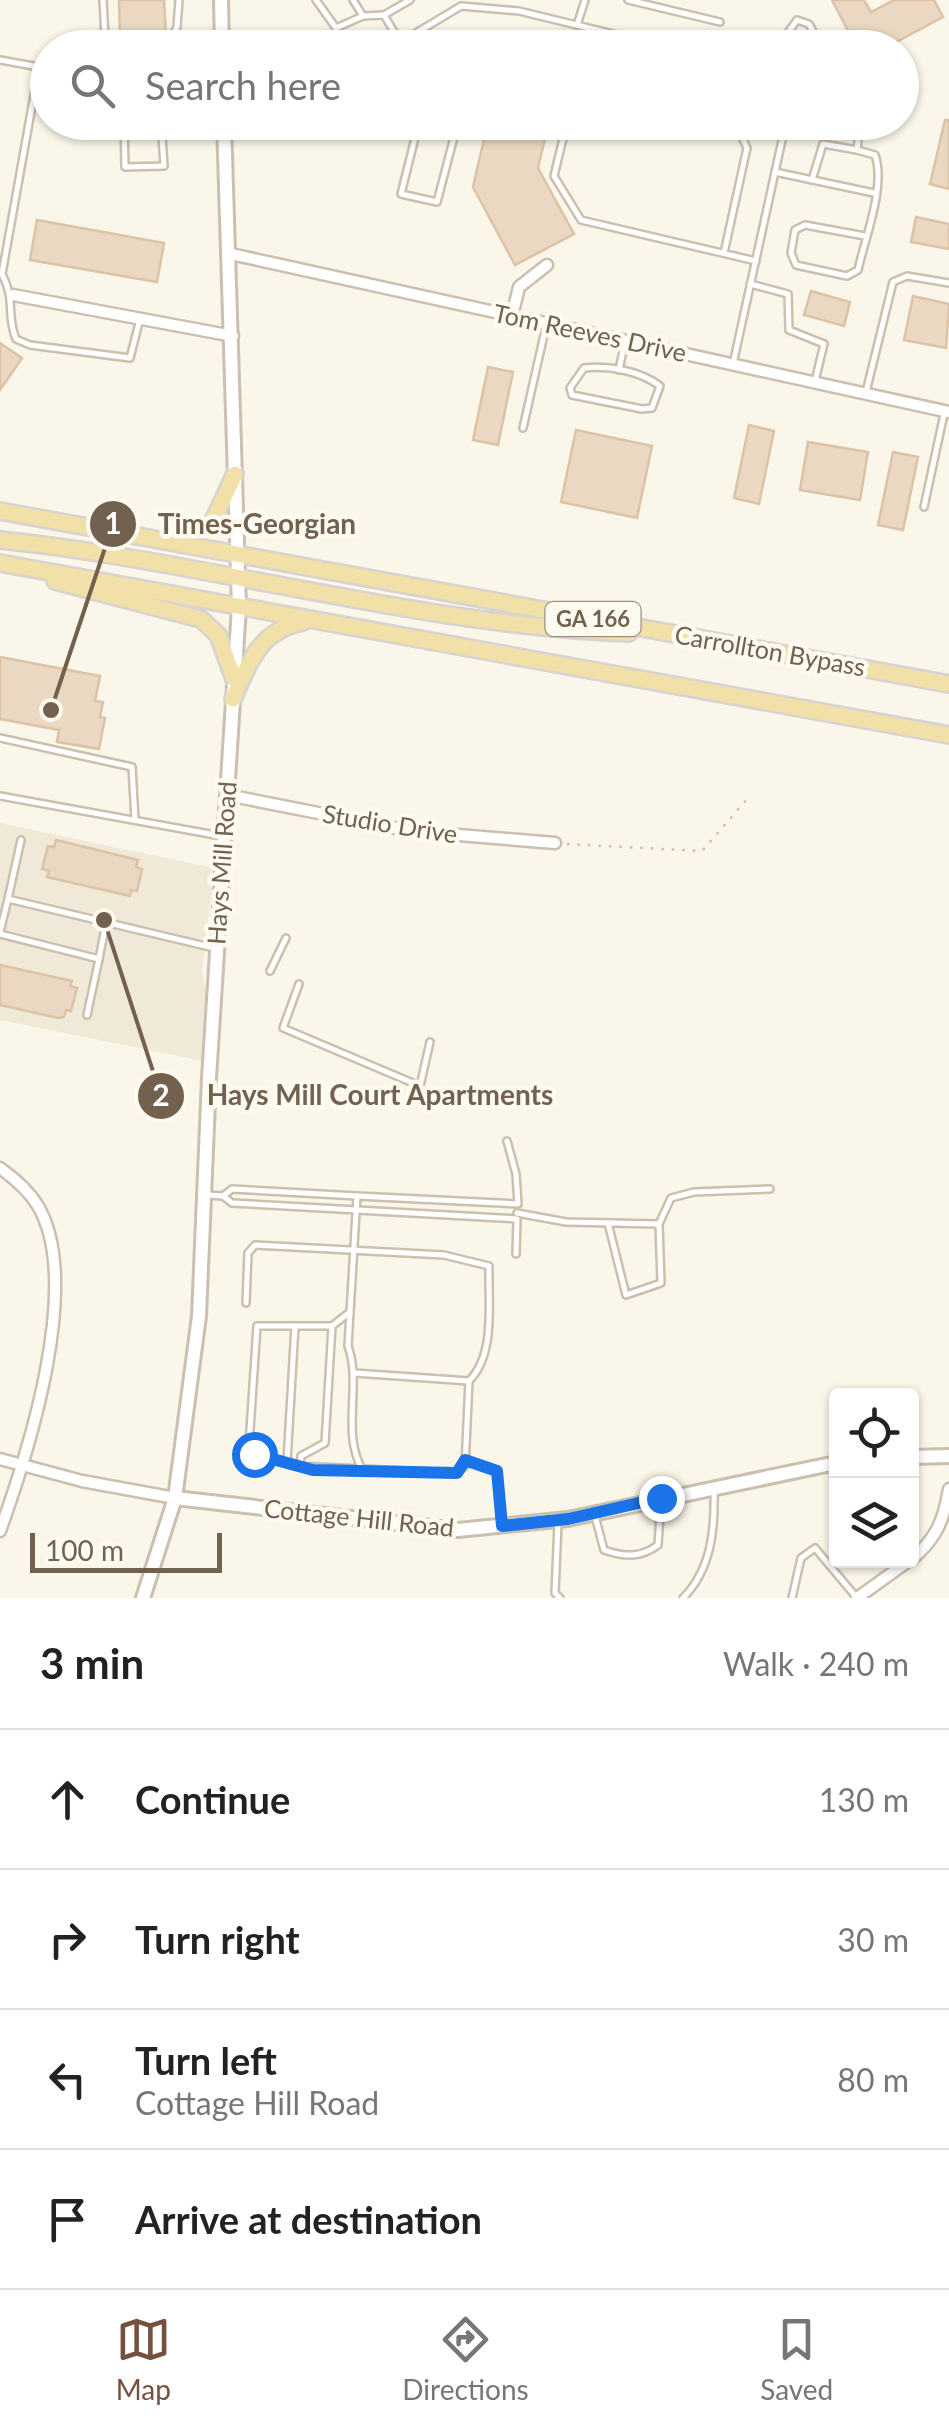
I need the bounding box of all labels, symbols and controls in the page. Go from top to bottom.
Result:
search box [30,30,919,140]
icon: search [65,58,120,113]
text: Search here [145,62,341,108]
street label: Tom Reeves Drive [491,297,689,367]
callout: Times-Georgian [88,495,376,553]
text: 1 [104,504,122,540]
text: Times-Georgian [158,506,356,540]
road number: GA 166 [546,602,640,636]
street label: Carrollton Bypass [673,618,868,682]
street label: Hays Mill Road [200,780,242,945]
street label: Studio Drive [321,798,460,848]
callout: Hays Mill Court Apartments [136,1067,574,1125]
text: 2 [152,1076,170,1112]
text: Hays Mill Court Apartments [207,1077,553,1111]
map controls [829,1388,919,1568]
button: locate [829,1388,919,1478]
route start [232,1432,278,1478]
route end [639,1476,685,1522]
button: layers [829,1478,919,1568]
street label: Cottage Hill Road [263,1492,456,1542]
scale bar [30,1528,222,1572]
text: 100 m [45,1533,124,1567]
text: 3 min [40,1638,144,1688]
text: Walk · 240 m [723,1644,909,1683]
icon: ahead [40,1772,95,1827]
text: Continue [135,1776,290,1822]
text: 130 m [819,1780,909,1819]
icon: right [40,1912,95,1967]
text: Turn right [135,1916,300,1962]
text: 30 m [837,1920,909,1959]
text: Turn left [135,2037,277,2083]
icon: left [40,2052,95,2107]
text: 80 m [837,2060,909,2099]
text: Cottage Hill Road [135,2083,379,2122]
icon: arrive [40,2192,95,2247]
text: Arrive at destination [135,2196,482,2242]
tab: Map [116,2312,171,2406]
tab: Directions [402,2312,529,2406]
tab: Saved [760,2312,833,2406]

